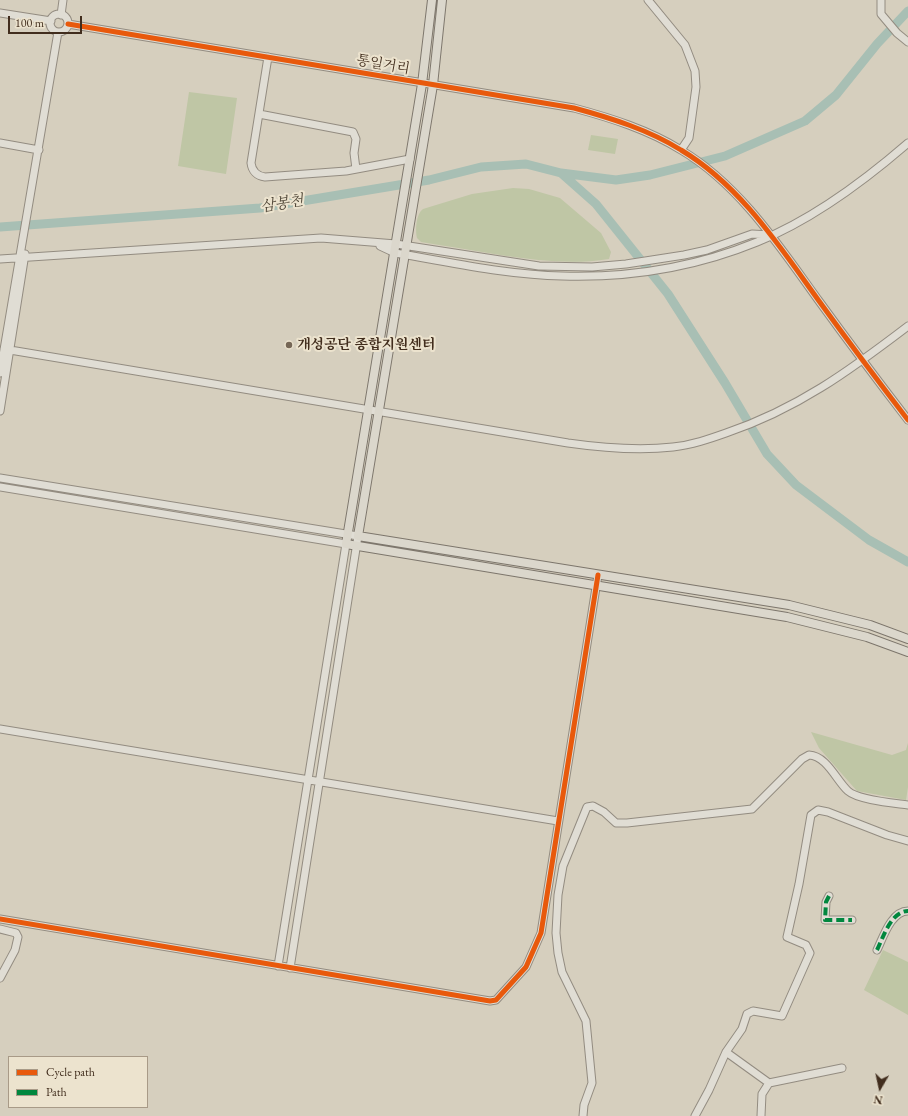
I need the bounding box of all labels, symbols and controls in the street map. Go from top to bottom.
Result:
scale bar [10,8,84,34]
text: 100 m [15,15,44,31]
street label: 통일거리 [355,52,411,78]
water label: 삼봉천 [259,192,305,216]
place label: 개성공단 종합지원센터 [297,337,436,353]
marker: 개성공단 종합지원센터 [284,340,294,350]
legend [8,1056,148,1108]
text: Cycle path [46,1064,95,1080]
north arrow [860,1068,900,1108]
text: Path [46,1084,67,1100]
text: N [873,1092,884,1107]

